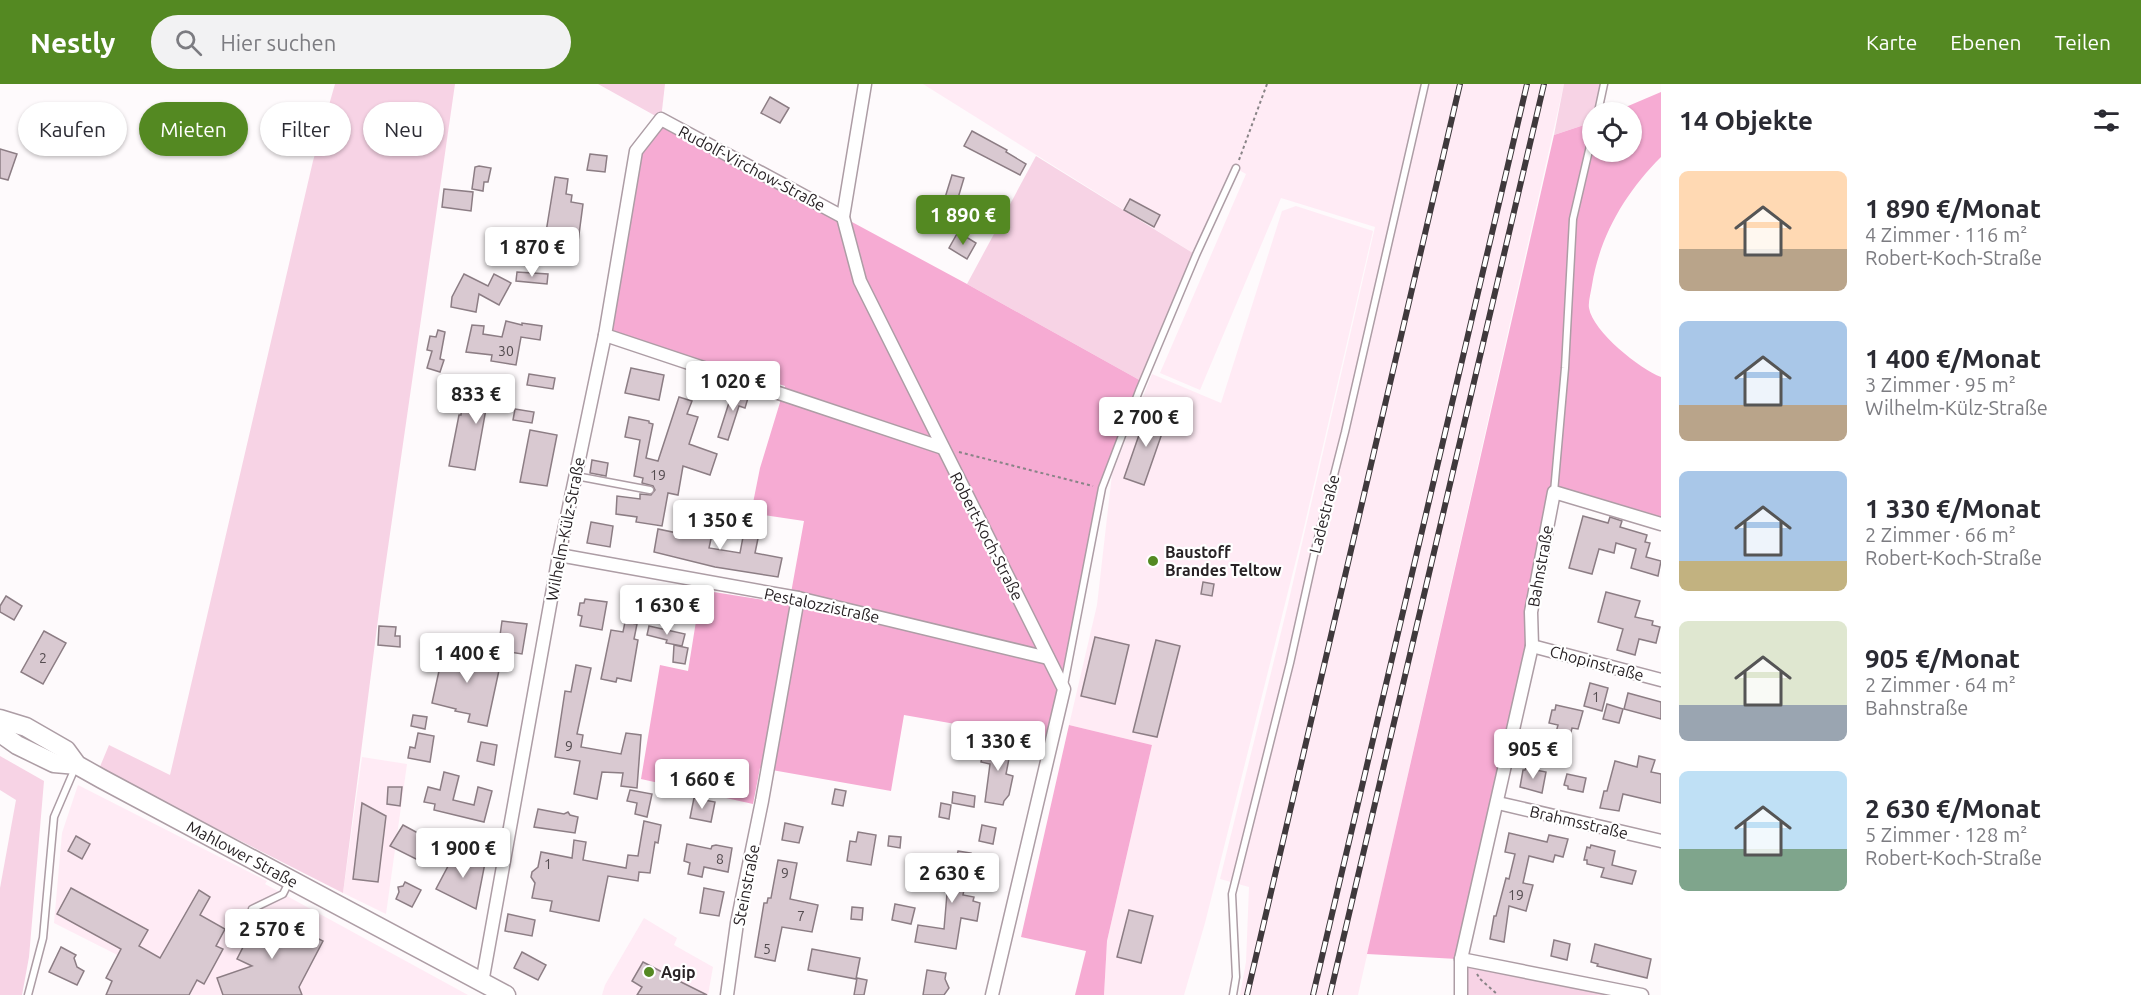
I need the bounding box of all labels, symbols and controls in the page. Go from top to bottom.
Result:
search box [151,15,571,69]
icon: search [172,26,205,59]
text: Nestly [30,27,115,58]
text: Hier suchen [220,30,336,55]
text: Karte [1866,30,1917,54]
text: Ebenen [1950,30,2022,54]
text: Teilen [2055,30,2111,54]
chip: Kaufen [18,102,127,156]
chip: Mieten [139,102,248,156]
chip: Filter [260,102,351,156]
chip: Neu [363,102,444,156]
map controls [1582,102,1642,162]
button: locate [1582,102,1642,162]
icon: filters [2090,104,2123,137]
text: 14 Objekte [1679,106,1813,135]
street label: Rudolf-Virchow-Straße [676,122,828,214]
text: 1 890 €/Monat [1865,194,2041,223]
pin: 1 890 € [908,195,1018,246]
icon: home [1727,195,1799,267]
text: 1 890 € [930,203,996,226]
text: 4 Zimmer · 116 m² [1865,223,2027,246]
pin: 1 870 € [477,227,587,278]
text: 1 870 € [499,235,565,258]
text: Robert-Koch-Straße [1865,246,2042,269]
house number: 30 [498,343,514,359]
text: 1 400 €/Monat [1865,344,2041,373]
icon: home [1727,345,1799,417]
pin: 1 020 € [678,361,788,412]
text: 1 020 € [700,369,766,392]
text: 3 Zimmer · 95 m² [1865,373,2016,396]
pin: 833 € [434,374,518,425]
text: 833 € [451,382,501,405]
text: Wilhelm-Külz-Straße [1865,396,2048,419]
pin: 2 700 € [1091,397,1201,448]
text: 2 700 € [1113,405,1179,428]
street label: Wilhelm-Külz-Straße [542,456,588,602]
house number: 19 [650,467,666,483]
street label: Robert-Koch-Straße [947,469,1027,603]
street label: Ladestraße [1306,473,1342,555]
text: 1 330 €/Monat [1865,494,2041,523]
icon: home [1727,495,1799,567]
pin: 1 350 € [665,500,775,551]
text: 1 350 € [687,508,753,531]
text: 2 Zimmer · 66 m² [1865,523,2016,546]
street label: Bahnstraße [1524,524,1556,608]
place label: Baustoff Brandes Teltow [1165,543,1282,579]
text: Robert-Koch-Straße [1865,546,2042,569]
marker: Baustoff Brandes Teltow [1146,554,1160,568]
street label: Pestalozzistraße [763,584,881,626]
pin: 1 630 € [612,585,722,636]
text: 1 630 € [634,593,700,616]
pin: 1 400 € [412,633,522,684]
text: 1 400 € [434,641,500,664]
street label: Chopinstraße [1548,642,1646,684]
text: 905 €/Monat [1865,644,2020,673]
icon: home [1727,645,1799,717]
house number: 2 [39,650,47,666]
text: 2 Zimmer · 64 m² [1865,673,2016,696]
house number: 1 [1592,689,1600,705]
text: Bahnstraße [1865,696,1968,719]
pin: 1 330 € [943,721,1053,772]
text: 1 330 € [965,729,1031,752]
pin: 905 € [1491,729,1575,780]
text: 905 € [1508,737,1558,760]
house number: 9 [565,738,573,754]
pin: 1 660 € [647,759,757,810]
text: 1 660 € [669,767,735,790]
text: 2 630 €/Monat [1865,794,2041,823]
icon: home [1727,795,1799,867]
street label: Brahmsstraße [1528,802,1630,842]
street label: Mahlower Straße [184,817,301,891]
text: 5 Zimmer · 128 m² [1865,823,2027,846]
pin: 1 900 € [408,828,518,879]
text: 1 900 € [430,836,496,859]
street label: Steinstraße [729,843,763,927]
text: Robert-Koch-Straße [1865,846,2042,869]
house number: 8 [716,851,724,867]
pin: 2 630 € [897,853,1007,904]
house number: 1 [544,856,552,872]
text: 2 630 € [919,861,985,884]
house number: 9 [781,865,789,881]
house number: 19 [1508,887,1524,903]
house number: 7 [797,908,805,924]
pin: 2 570 € [217,909,327,960]
text: 2 570 € [239,917,305,940]
house number: 5 [763,941,771,957]
place label: Agip [661,963,696,981]
marker: Agip [642,965,656,979]

